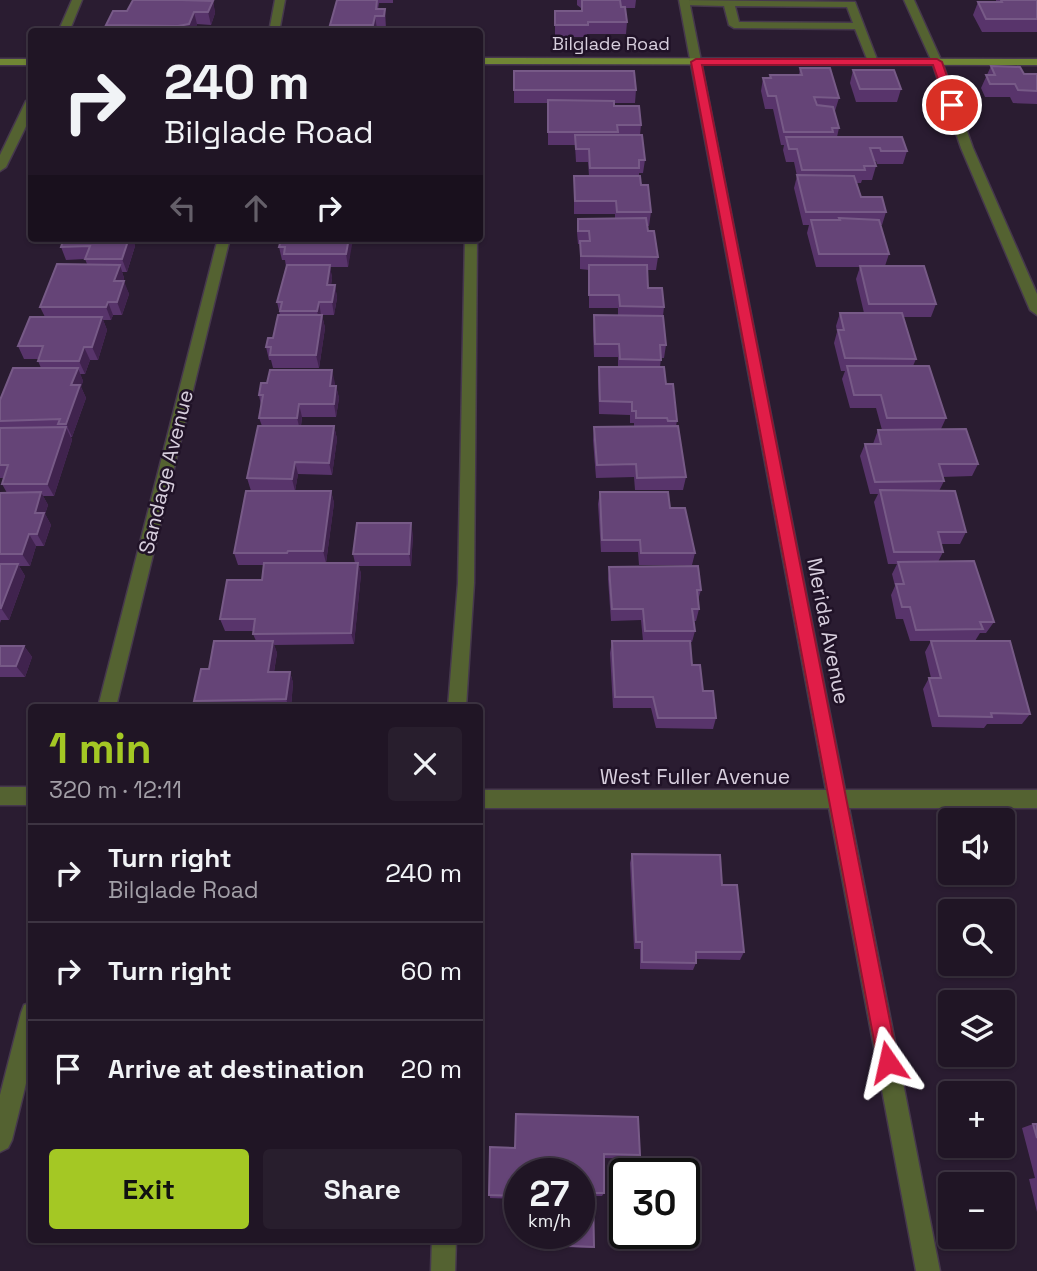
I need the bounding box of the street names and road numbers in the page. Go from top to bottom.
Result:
street label: Bilglade Road [552,32,670,55]
street label: Sandage Avenue [132,387,199,557]
street label: Merida Avenue [801,555,856,706]
street label: West Fuller Avenue [600,763,790,790]

